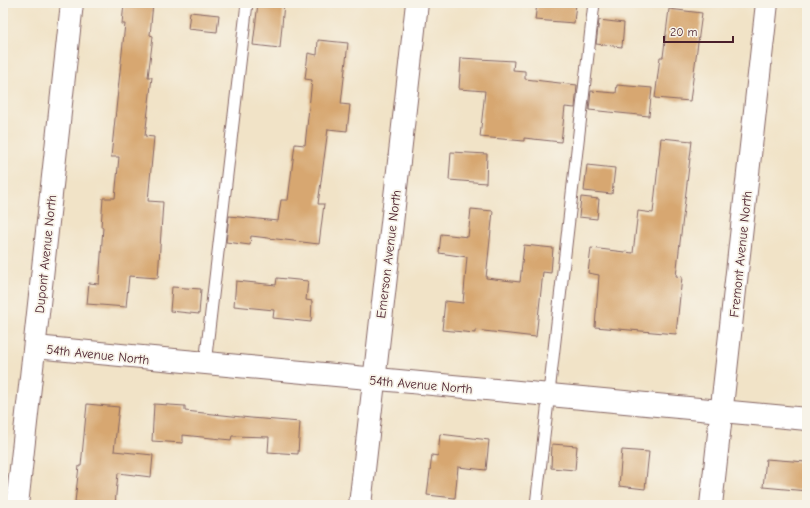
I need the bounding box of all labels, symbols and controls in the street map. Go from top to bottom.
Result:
scale bar [664,18,733,44]
text: 20 m [670,25,698,39]
street label: Emerson Avenue North [373,189,404,319]
street label: Fremont Avenue North [726,190,755,318]
street label: Dupont Avenue North [32,194,59,314]
street label: 54th Avenue North [46,342,150,367]
street label: 54th Avenue North [369,373,473,396]

